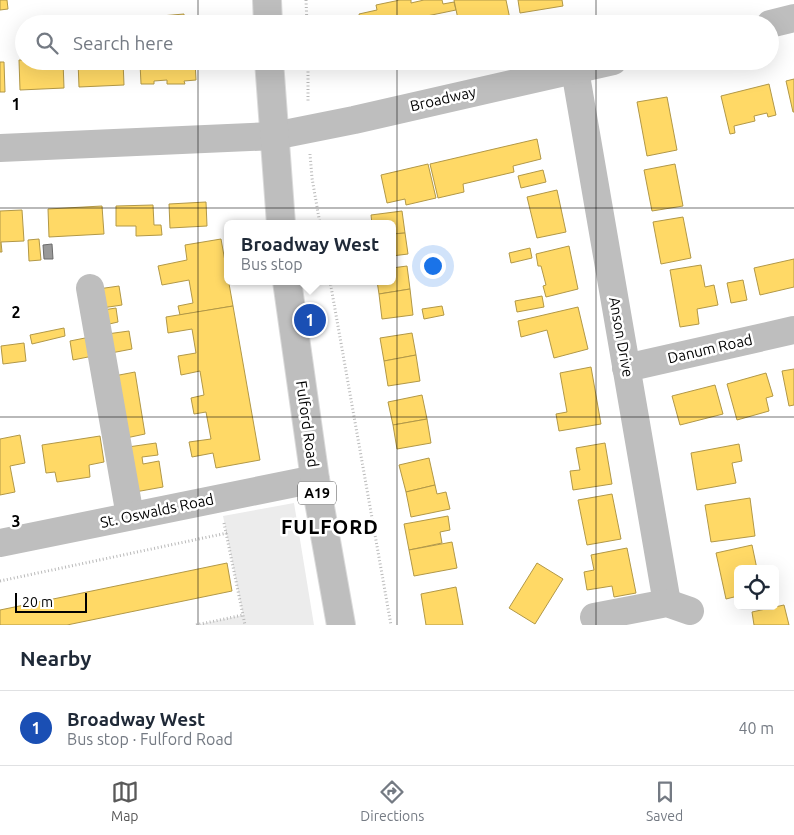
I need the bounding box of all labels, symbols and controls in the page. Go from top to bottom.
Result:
search box [15,15,779,70]
icon: search [33,29,61,57]
text: Search here [73,32,173,54]
street label: Broadway [408,83,477,114]
text: 1 [11,95,21,113]
popup [224,220,396,285]
text: Broadway West [241,233,379,255]
your location [420,253,446,279]
text: Bus stop [241,255,303,273]
street label: Anson Drive [606,296,637,378]
pin: 1 [294,301,326,339]
text: 2 [11,303,21,321]
street label: Danum Road [666,331,754,367]
street label: Fulford Road [293,380,322,468]
road number: A19 [298,482,336,504]
street label: St. Oswalds Road [99,490,215,531]
text: 3 [11,512,21,530]
district label: FULFORD [281,515,379,538]
map controls [734,565,779,610]
button: locate [734,565,779,610]
scale bar [15,590,88,613]
text: 20 m [22,594,53,610]
text: Nearby [20,646,91,670]
text: Broadway West [67,708,205,730]
text: 1 [31,719,41,737]
text: 40 m [738,719,774,737]
text: Bus stop · Fulford Road [67,730,233,748]
tab: Map [111,778,139,824]
tab: Directions [360,778,424,824]
tab: Saved [646,778,683,824]

